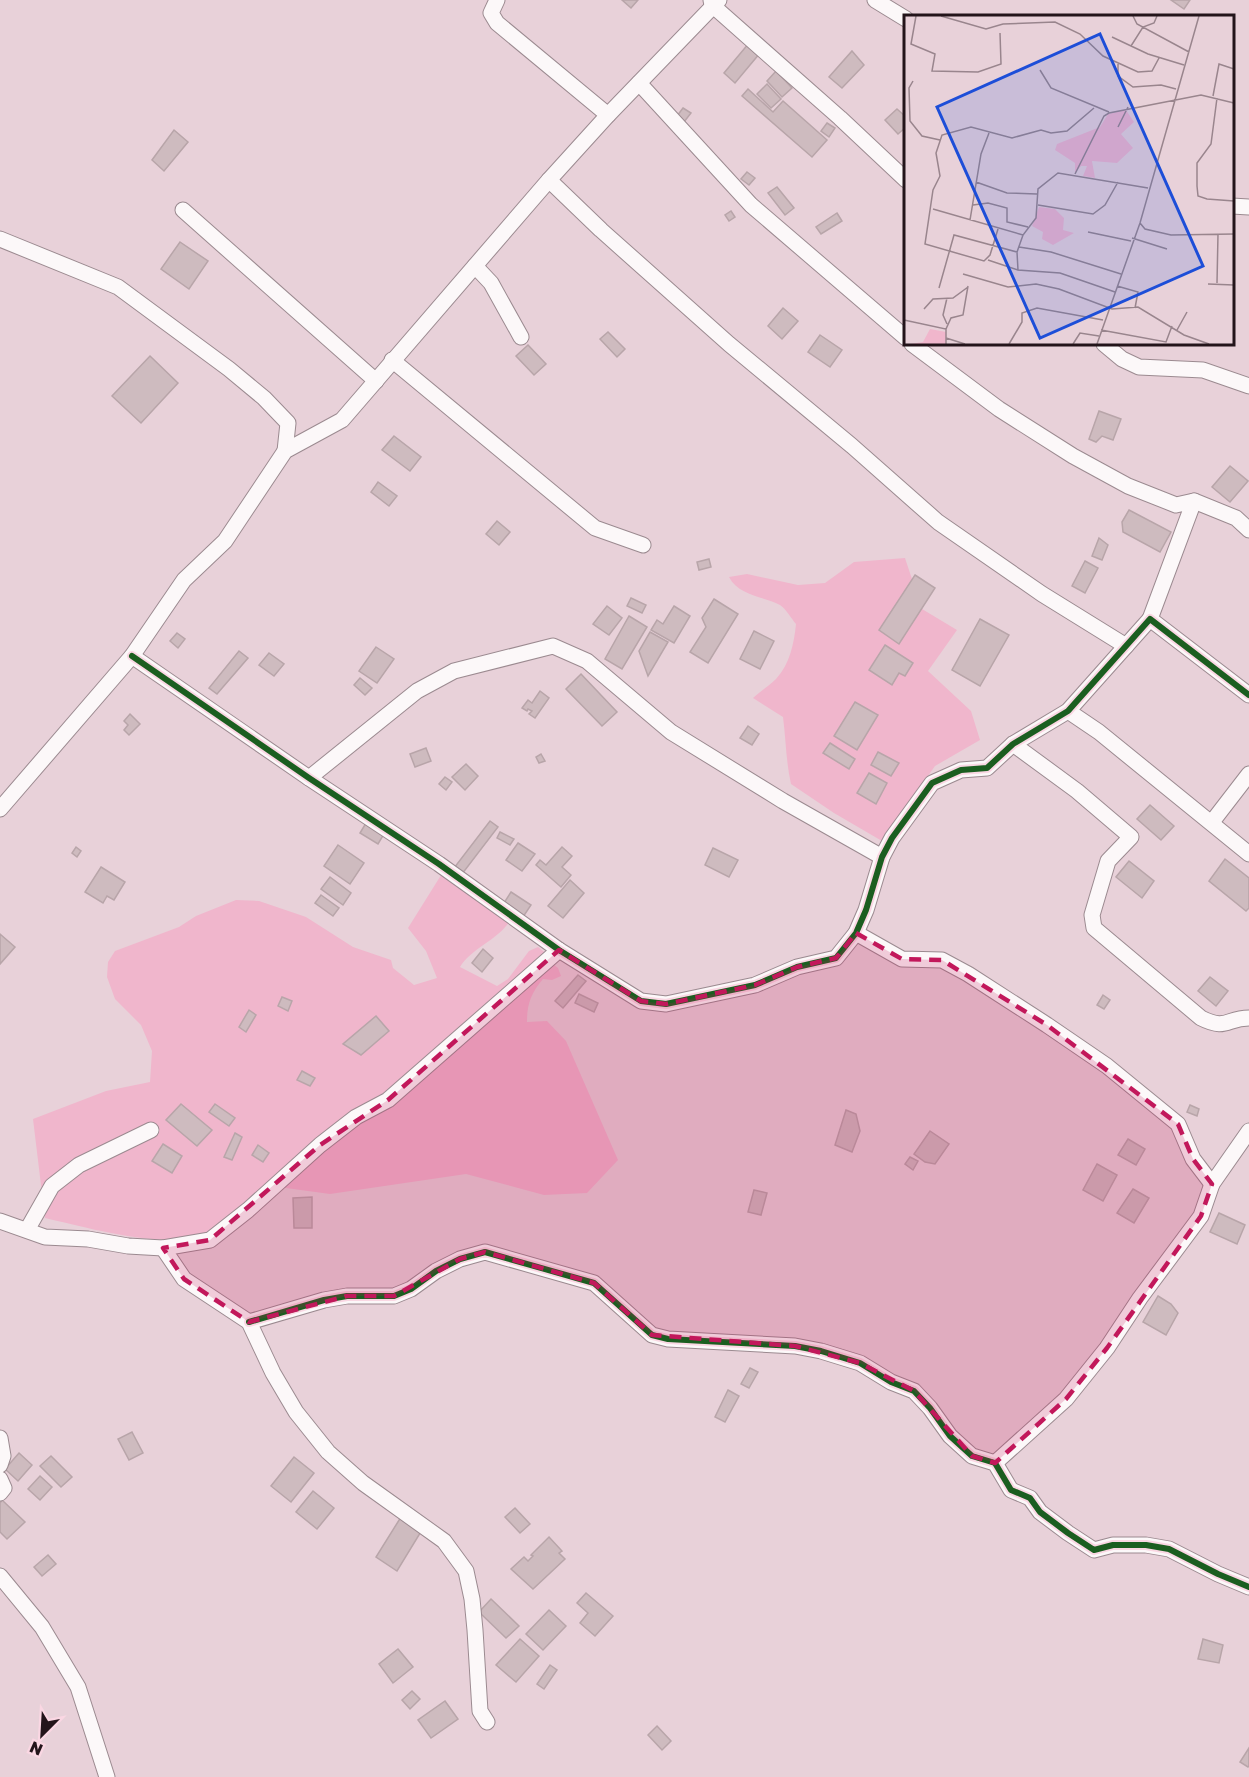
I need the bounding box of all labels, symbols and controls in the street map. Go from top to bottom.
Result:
inset map [904,15,1234,345]
north arrow [12,1705,72,1765]
text: N [26,1737,46,1760]

